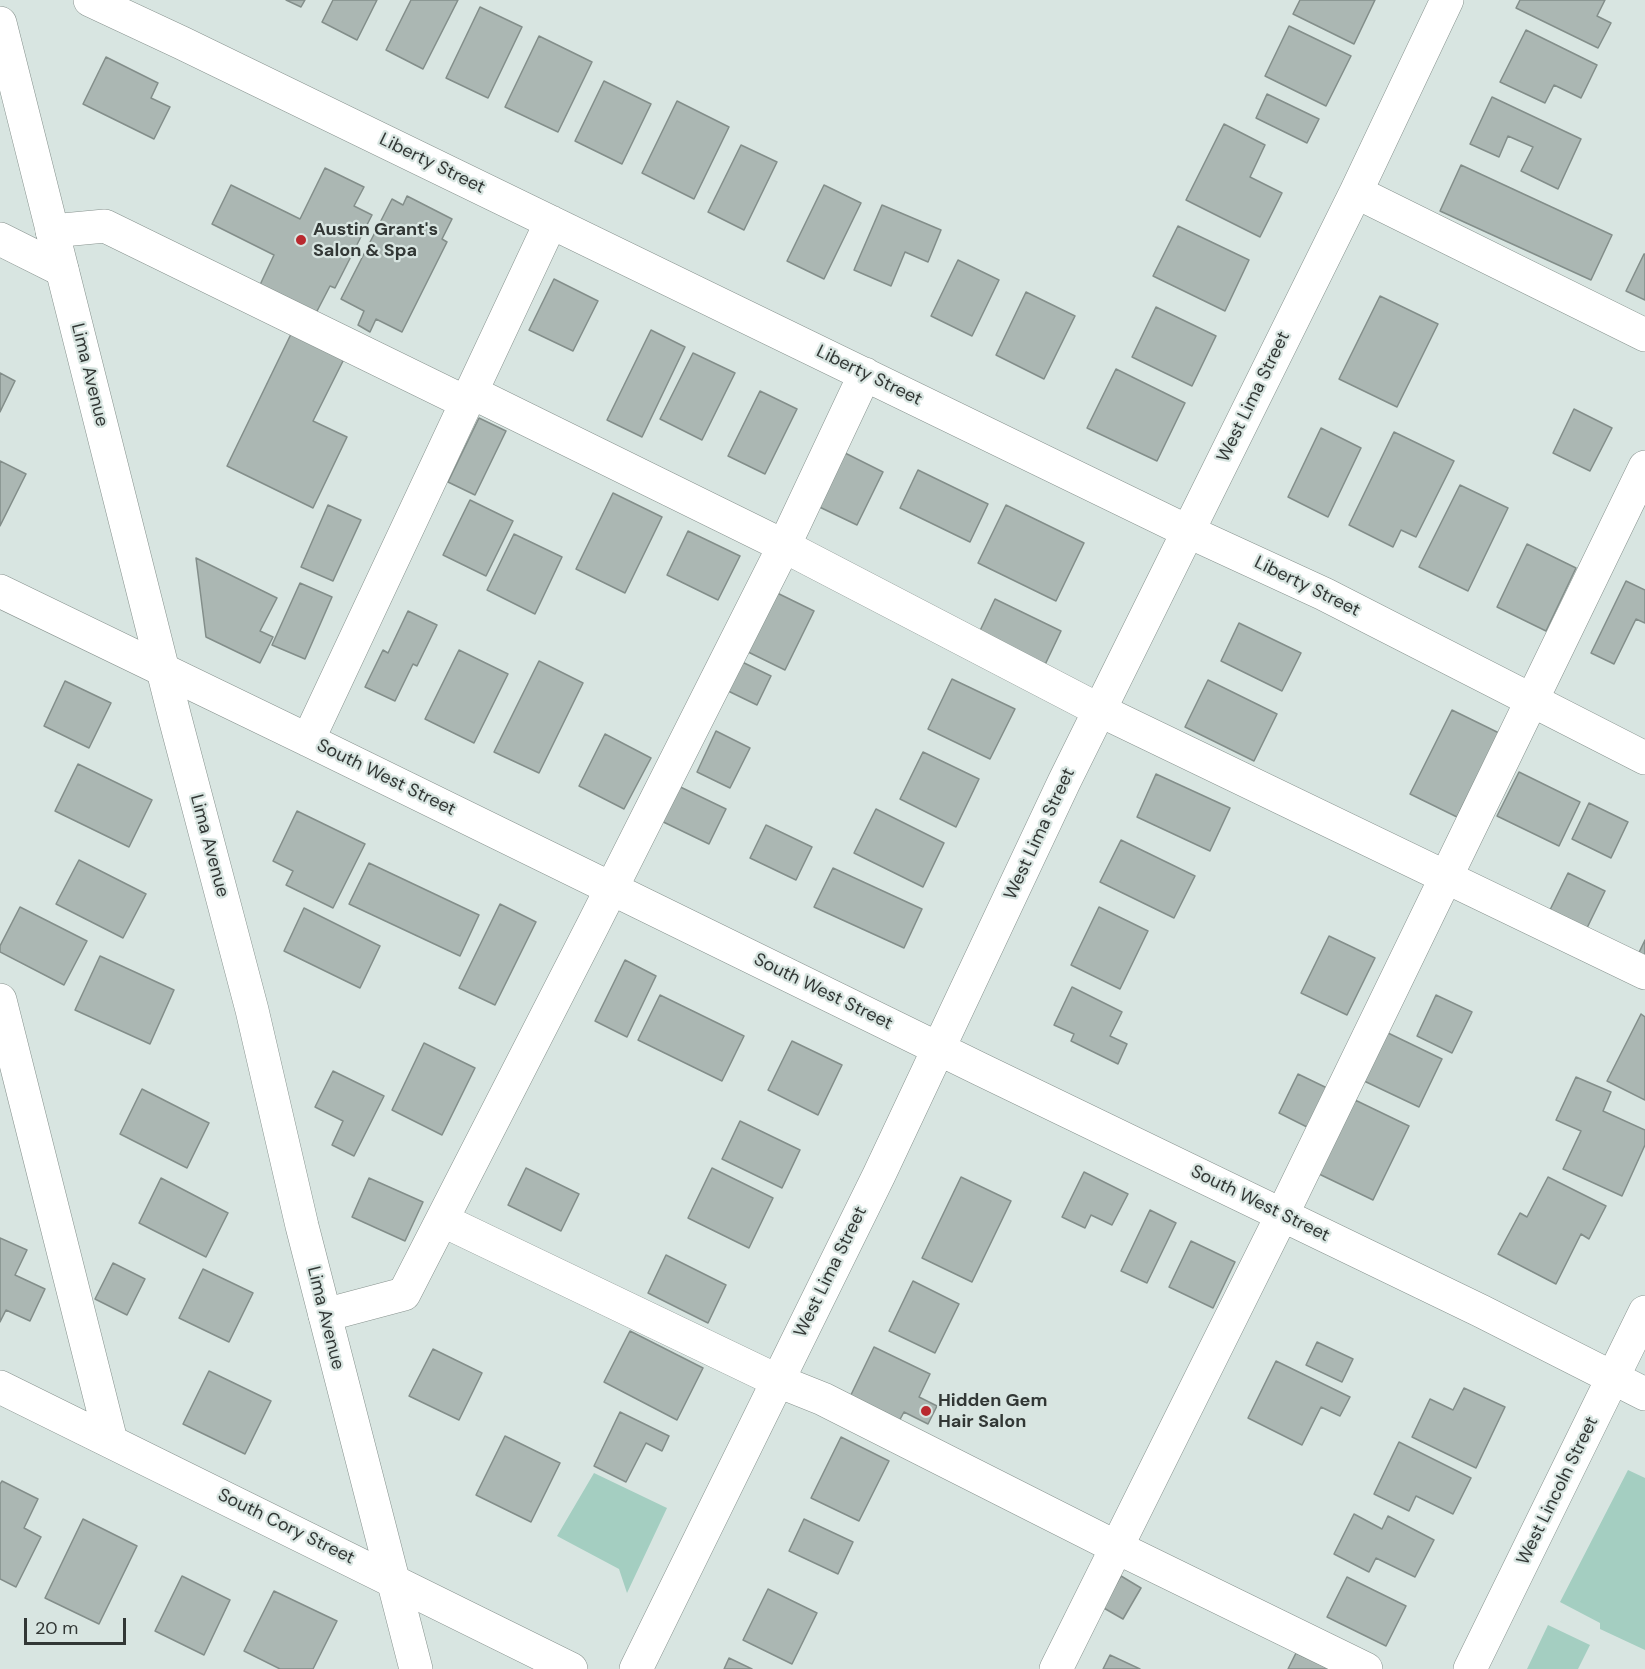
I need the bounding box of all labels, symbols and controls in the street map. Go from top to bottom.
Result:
street label: Liberty Street [376,129,488,199]
place label: Austin Grant's Salon & Spa [313,219,438,262]
marker: Austin Grant's Salon & Spa [294,233,308,247]
street label: Lima Avenue [66,321,112,429]
street label: West Lima Street [1213,328,1295,466]
street label: Liberty Street [813,341,925,411]
street label: Liberty Street [1251,552,1363,622]
street label: South West Street [313,735,459,821]
street label: West Lima Street [1000,765,1080,903]
street label: Lima Avenue [185,792,233,900]
street label: South West Street [750,949,896,1035]
street label: South West Street [1187,1161,1333,1247]
street label: West Lima Street [790,1203,872,1341]
street label: Lima Avenue [302,1264,348,1372]
place label: Hidden Gem Hair Salon [938,1390,1047,1432]
marker: Hidden Gem Hair Salon [919,1404,933,1418]
street label: West Lincoln Street [1513,1413,1603,1569]
street label: South Cory Street [214,1484,358,1570]
scale bar [27,1606,129,1644]
text: 20 m [35,1616,78,1640]

